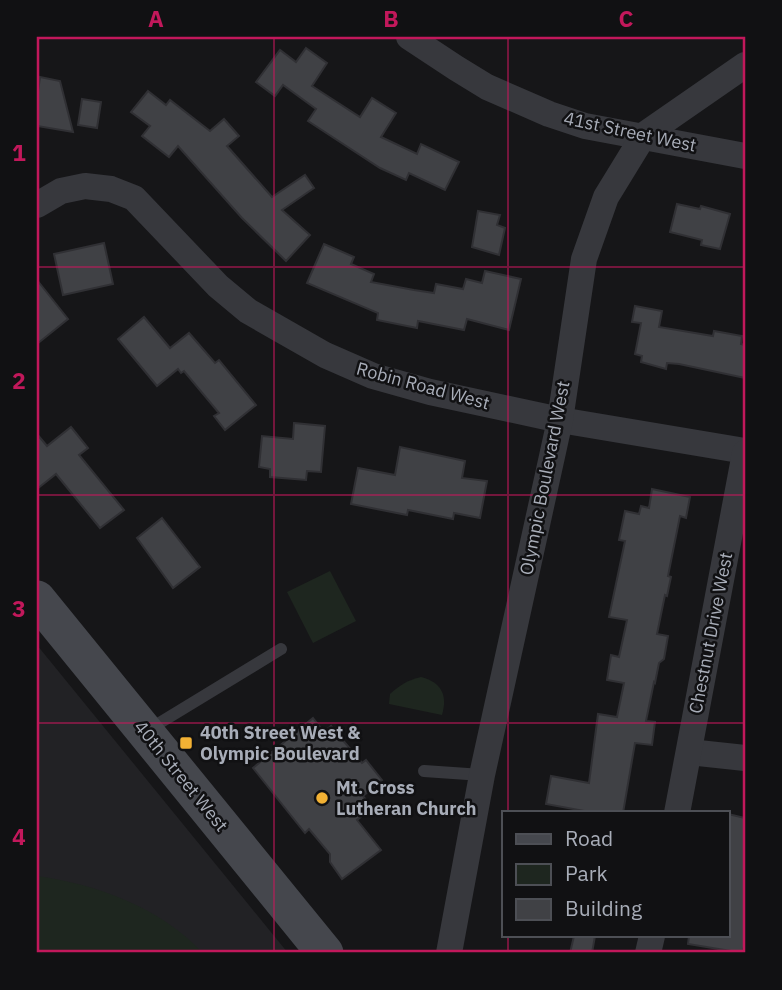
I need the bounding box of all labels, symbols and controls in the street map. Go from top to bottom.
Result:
text: A [148,3,164,33]
text: B [383,3,399,33]
text: C [619,3,634,33]
street label: 41st Street West [562,106,699,157]
text: 1 [12,137,26,167]
street label: Robin Road West [354,357,492,414]
text: 2 [12,365,26,395]
street label: Olympic Boulevard West [514,379,575,577]
street label: Chestnut Drive West [684,550,737,716]
text: 3 [12,593,26,623]
street label: 40th Street West [129,715,233,836]
place label: 40th Street West & Olympic Boulevard [200,721,360,765]
marker: 40th Street West & Olympic Boulevard [178,735,194,751]
place label: Mt. Cross Lutheran Church [336,776,477,820]
marker: Mt. Cross Lutheran Church [314,790,330,806]
legend [502,811,730,937]
text: 4 [12,821,26,851]
text: Road [565,824,613,852]
text: Park [565,859,608,887]
text: Building [565,894,642,922]

